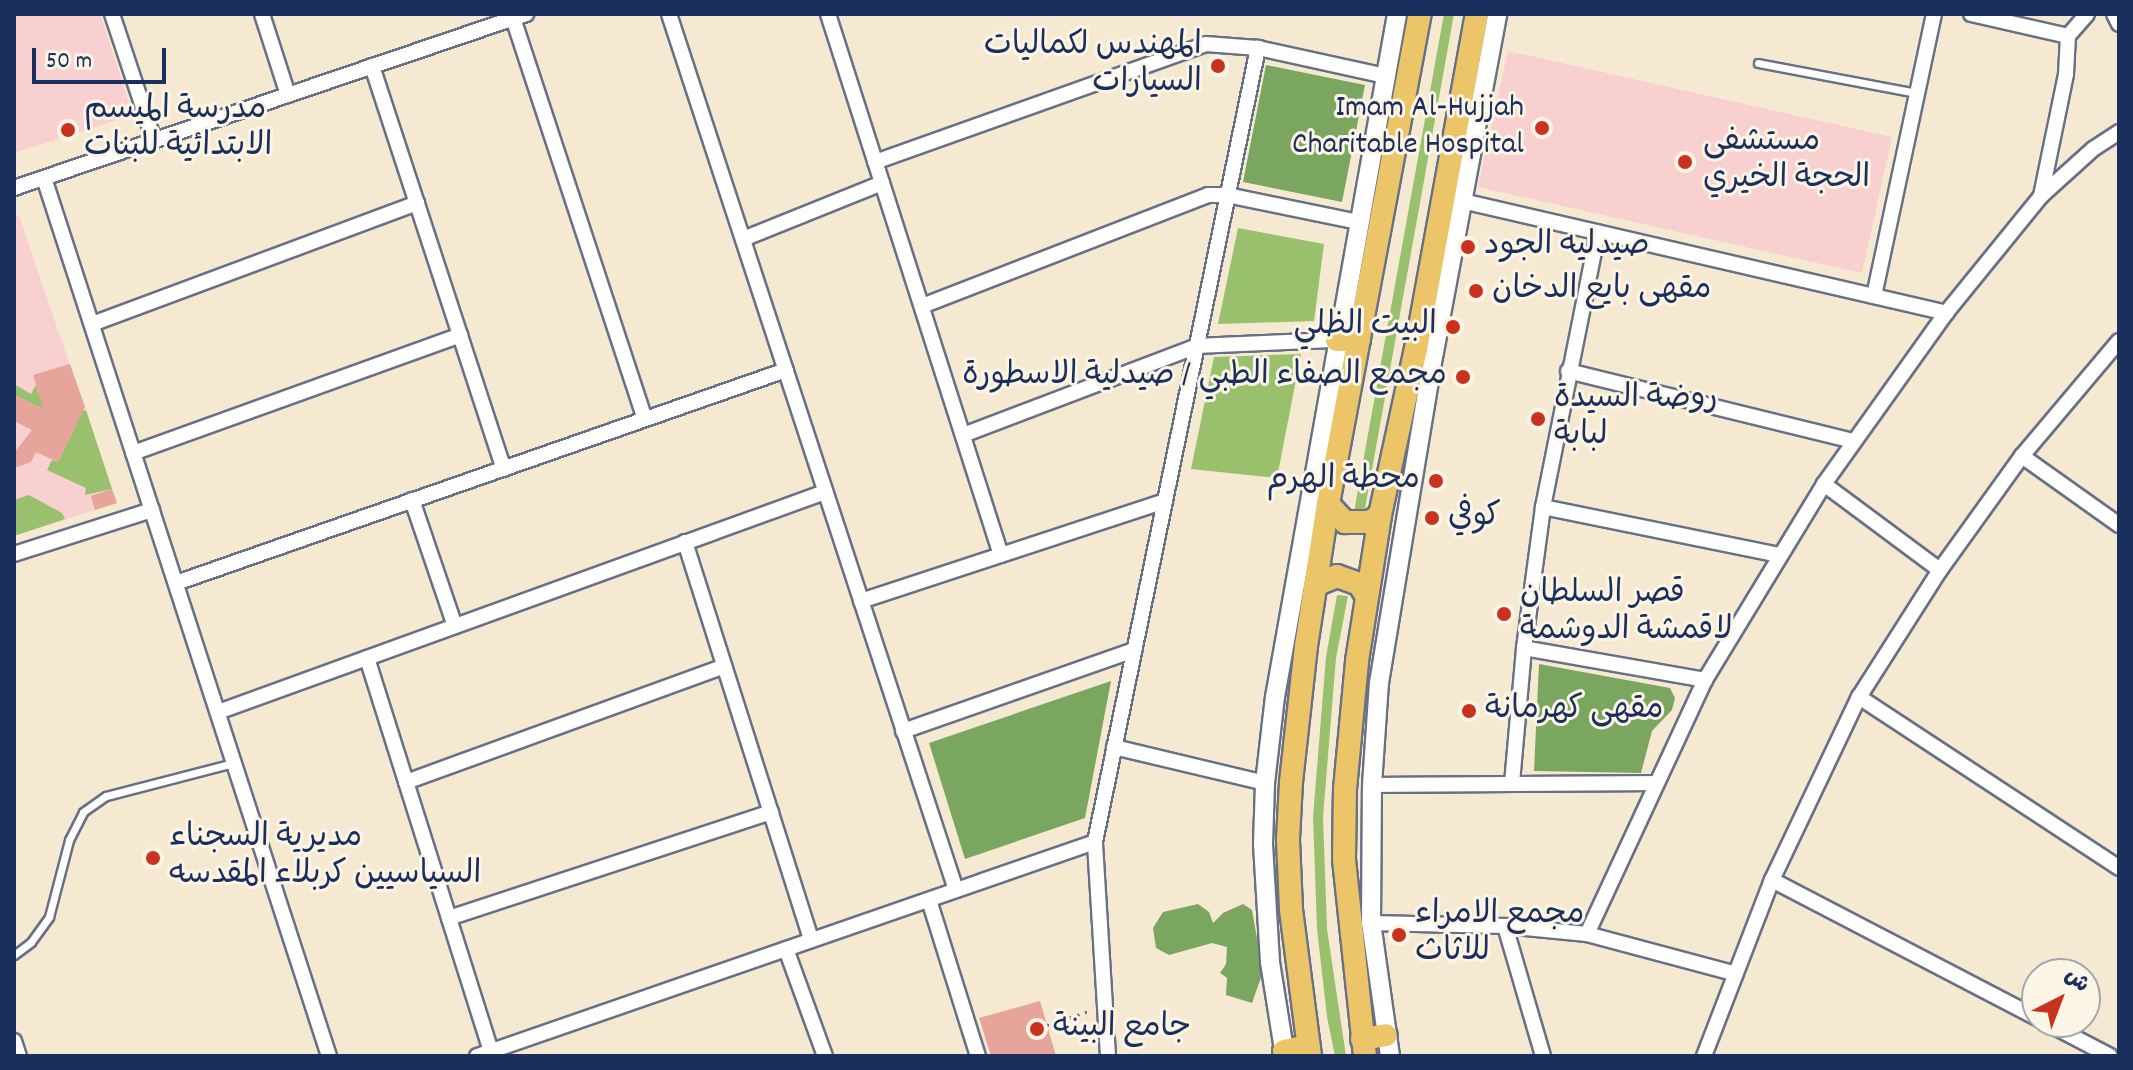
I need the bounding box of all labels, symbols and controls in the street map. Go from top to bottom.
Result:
place label: المهندس لكماليات السيارات [984,29,1202,104]
scale bar [36,32,170,82]
text: 50 m [46,45,92,79]
marker: المهندس لكماليات السيارات [1209,57,1227,75]
place label: Imam Al-Hujjah Charitable Hospital [1292,91,1524,166]
place label: مدرسة الميسم الابتدائية للبنات [84,93,272,168]
marker: Imam Al-Hujjah Charitable Hospital [1531,117,1553,139]
marker: مدرسة الميسم الابتدائية للبنات [59,121,77,139]
place label: مستشفى الحجة الخيري [1703,125,1870,200]
marker: مستشفى الحجة الخيري [1674,151,1696,173]
place label: صيدليه الجود [1484,228,1650,266]
marker: صيدليه الجود [1459,238,1477,256]
place label: مقهى بايع الدخان [1492,272,1711,310]
marker: مقهى بايع الدخان [1467,282,1485,300]
place label: البيت الظلي [1294,308,1437,346]
marker: البيت الظلي [1444,318,1462,336]
place label: مجمع الصفاء الطبي / صيدلية الاسطورة [962,358,1447,396]
marker: مجمع الصفاء الطبي / صيدلية الاسطورة [1454,368,1472,386]
place label: روضة السيدة لبابة [1554,382,1718,457]
marker: روضة السيدة لبابة [1529,410,1547,428]
place label: محطة الهرم [1267,462,1420,500]
marker: محطة الهرم [1427,472,1445,490]
place label: كوفي [1448,499,1501,537]
marker: كوفي [1423,509,1441,527]
place label: قصر السلطان لاقمشة الدوشمة [1520,577,1733,652]
marker: قصر السلطان لاقمشة الدوشمة [1495,605,1513,623]
place label: مقهى كهرمانة [1485,692,1663,730]
marker: مقهى كهرمانة [1460,702,1478,720]
place label: مديرية السجناء السياسيين كربلاء المقدسه [169,821,481,896]
marker: مديرية السجناء السياسيين كربلاء المقدسه [144,849,162,867]
place label: مجمع الامراء للاثاث [1415,898,1584,973]
marker: مجمع الامراء للاثاث [1390,926,1408,944]
north arrow [2021,958,2101,1038]
text: ش [2057,962,2095,1001]
place label: جامع البينة [1053,1010,1191,1048]
marker: جامع البينة [1028,1020,1046,1038]

